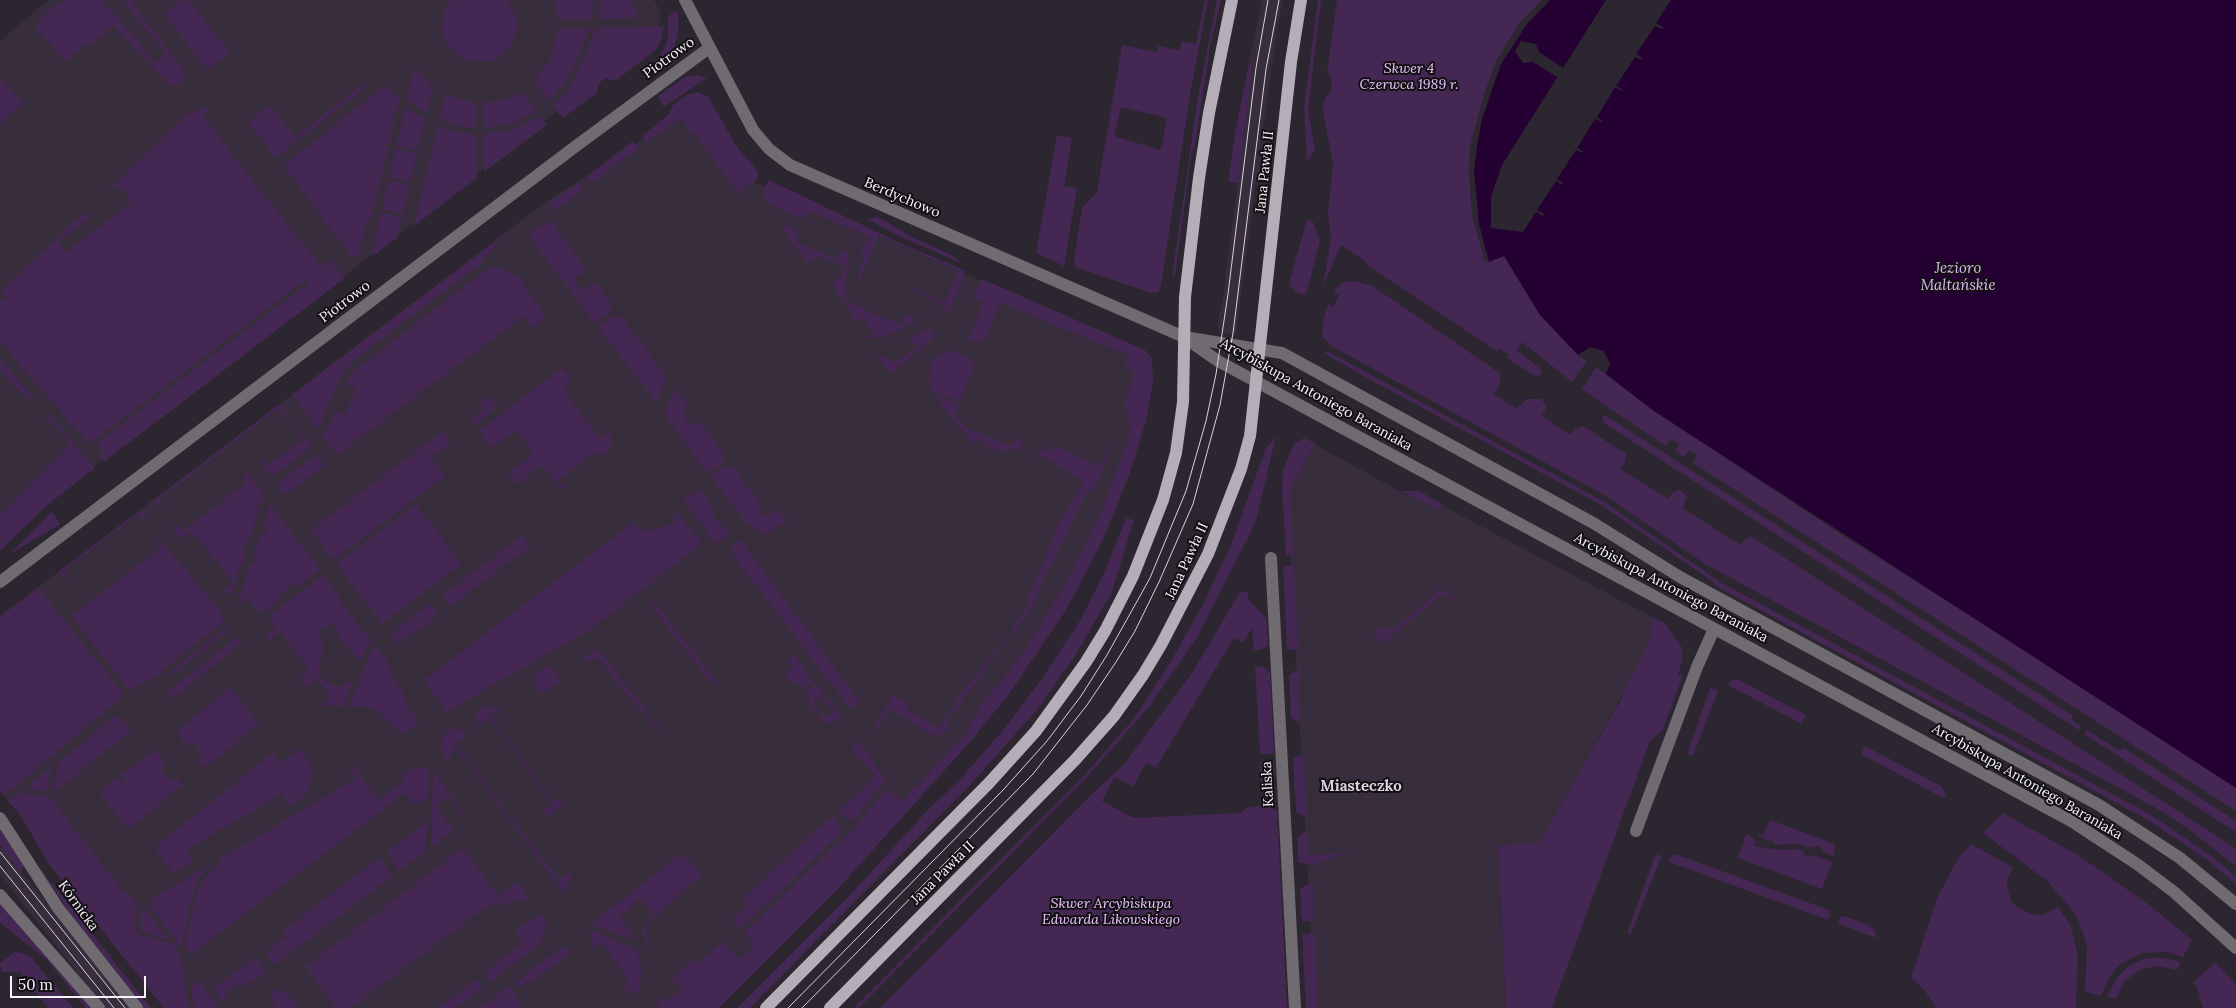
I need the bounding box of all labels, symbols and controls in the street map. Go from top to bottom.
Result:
street label: Piotrowo [640,34,698,82]
park label: Skwer 4 Czerwca 1989 r. [1359,61,1459,94]
street label: Jana Pawła II [1252,130,1278,214]
street label: Berdychowo [861,174,943,222]
water label: Jezioro Maltańskie [1920,260,1996,295]
street label: Piotrowo [316,277,374,327]
street label: Arcybiskupa Antoniego Baraniaka [1217,335,1415,455]
street label: Jana Pawła II [1162,520,1212,602]
street label: Arcybiskupa Antoniego Baraniaka [1571,530,1771,646]
street label: Arcybiskupa Antoniego Baraniaka [1929,720,2125,844]
street label: Kaliska [1258,761,1278,807]
district label: Miasteczko [1320,778,1402,796]
street label: Jana Pawła II [908,838,978,908]
street label: Kórnicka [54,878,102,934]
park label: Skwer Arcybiskupa Edwarda Likowskiego [1042,896,1180,929]
scale bar [12,966,149,998]
text: 50 m [18,975,53,994]

